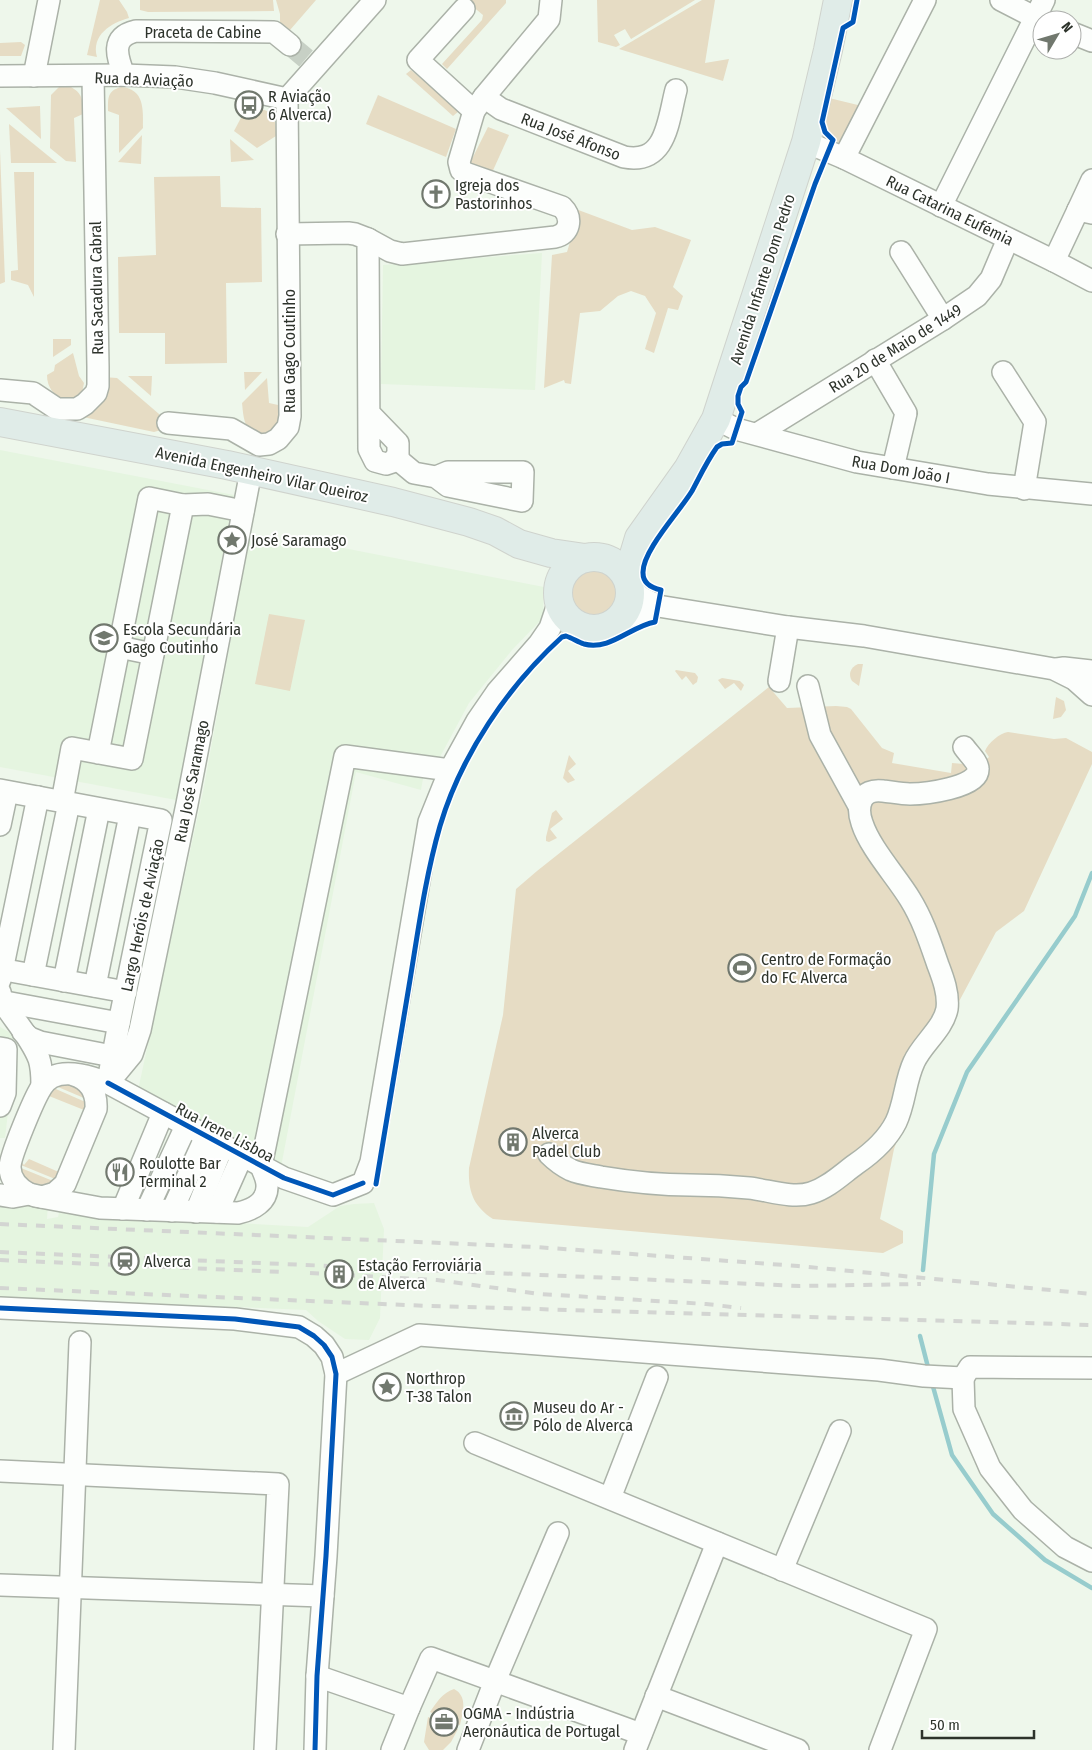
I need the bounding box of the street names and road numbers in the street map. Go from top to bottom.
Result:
street label: Praceta de Cabine [144,23,262,42]
street label: Rua da Aviação [94,68,194,91]
street label: Rua José Afonso [518,109,623,164]
street label: Rua Catarina Eufémia [883,171,1017,250]
street label: Avenida Infante Dom Pedro [726,192,799,367]
street label: Rua Sacadura Cabral [86,221,107,355]
street label: Rua Gago Coutinho [280,289,299,413]
street label: Rua 20 de Maio de 1449 [825,300,965,397]
street label: Avenida Engenheiro Vilar Queiroz [154,443,370,506]
street label: Rua Dom João I [850,452,951,487]
street label: Rua José Saramago [170,718,213,844]
street label: Largo Heróis de Aviação [117,837,168,993]
street label: Rua Irene Lisboa [172,1099,277,1166]

